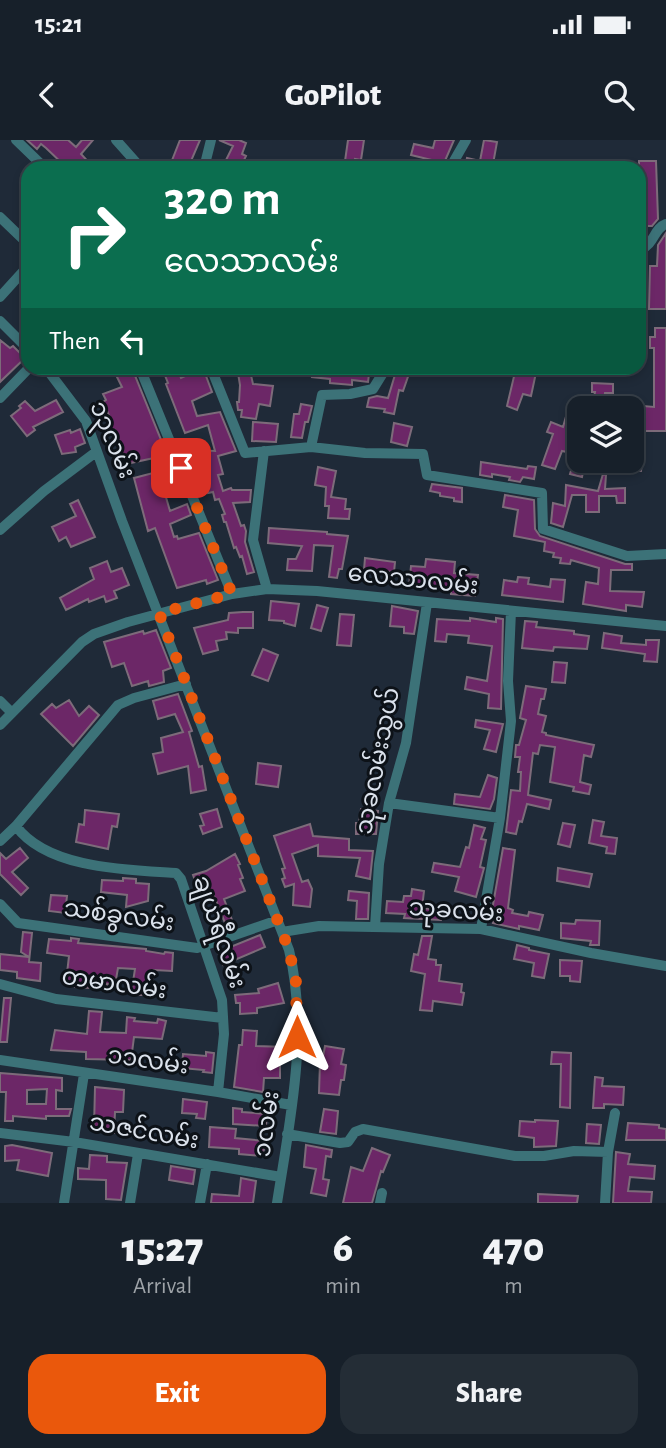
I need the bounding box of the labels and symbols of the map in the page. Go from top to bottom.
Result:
street label: ၁၃လမ်း [80,396,144,484]
pin [151,438,211,498]
street label: လေသာလမ်း [346,556,480,599]
street label: သုခလမ်းသွယ် [347,685,410,838]
street label: ချယ်ရီလမ်း [183,871,254,993]
street label: သစ်ခွလမ်း [62,891,176,941]
street label: သုခလမ်း [407,891,504,932]
street label: တမာလမ်း [60,960,169,1003]
position arrow [260,1000,334,1074]
street label: ၁၁လမ်း [106,1038,191,1079]
street label: ၁လမ်း [246,1089,284,1159]
street label: သဇင်လမ်း [87,1106,201,1153]

